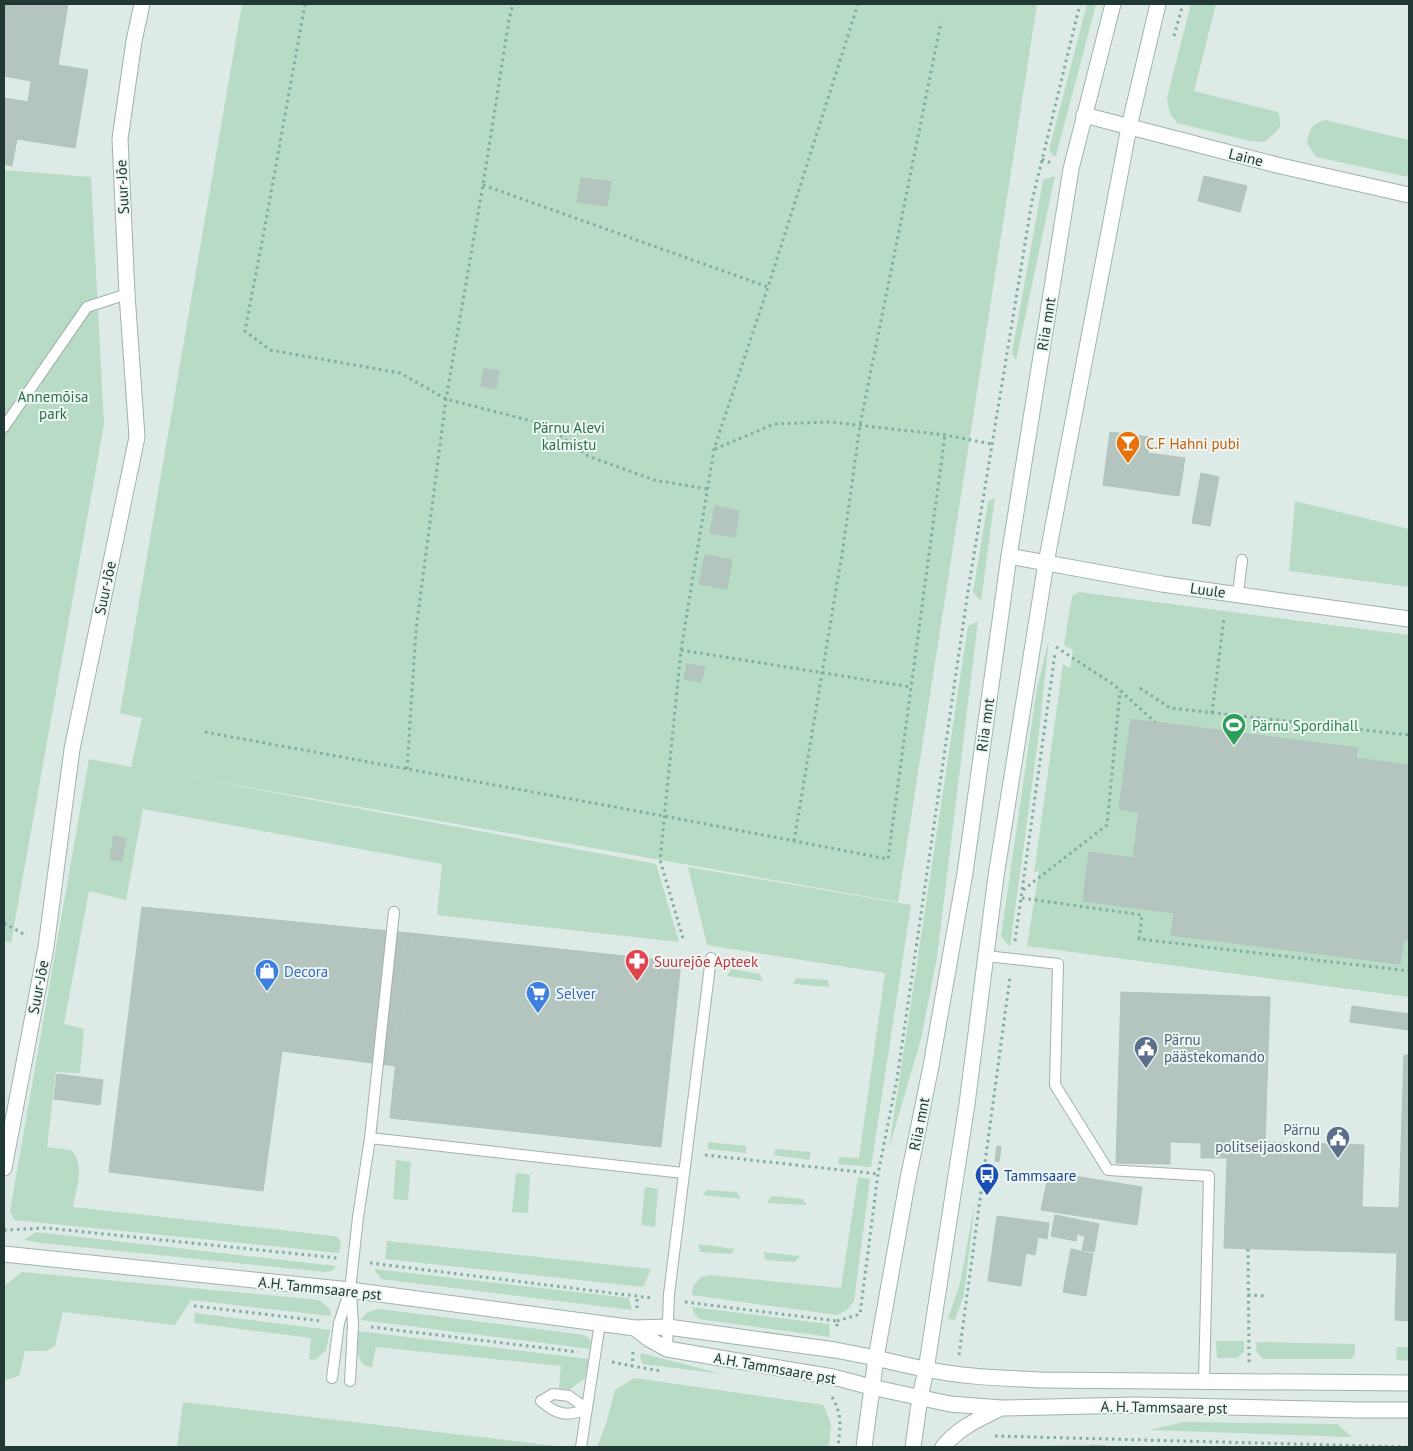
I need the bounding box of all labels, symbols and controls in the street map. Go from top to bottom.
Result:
street label: Laine [1227,144,1265,170]
street label: Suur-Jõe [111,159,133,215]
street label: Riia mnt [1032,296,1060,352]
park label: Annemõisa park [18,387,88,423]
park label: Pärnu Alevi kalmistu [533,418,605,454]
bar icon: C.F Hahni pubi [1115,430,1141,464]
place label: C.F Hahni pubi [1146,434,1240,453]
street label: Suur-Jõe [90,559,120,617]
street label: Luule [1189,578,1227,602]
street label: Riia mnt [972,697,998,753]
sports icon: Pärnu Spordihall [1221,712,1247,746]
place label: Pärnu Spordihall [1252,716,1359,735]
pharmacy icon: Suurejõe Apteek [624,948,650,982]
place label: Suurejõe Apteek [654,952,759,971]
street label: Suur-Jõe [23,958,53,1016]
shop icon: Decora [254,958,280,992]
place label: Decora [284,962,328,981]
supermarket icon: Selver [525,980,551,1014]
place label: Selver [556,984,596,1003]
place label: Pärnu päästekomando [1164,1030,1265,1066]
public building icon: Pärnu päästekomando [1133,1035,1159,1069]
street label: Riia mnt [905,1096,933,1152]
place label: Pärnu politseijaoskond [1215,1120,1320,1156]
public building icon: Pärnu politseijaoskond [1325,1125,1351,1159]
bus stop icon: Tammsaare [974,1162,1000,1196]
place label: Tammsaare [1004,1166,1076,1185]
street label: A.H. Tammsaare pst [257,1272,383,1304]
street label: A.H. Tammsaare pst [712,1348,838,1388]
street label: A. H. Tammsaare pst [1100,1396,1228,1418]

